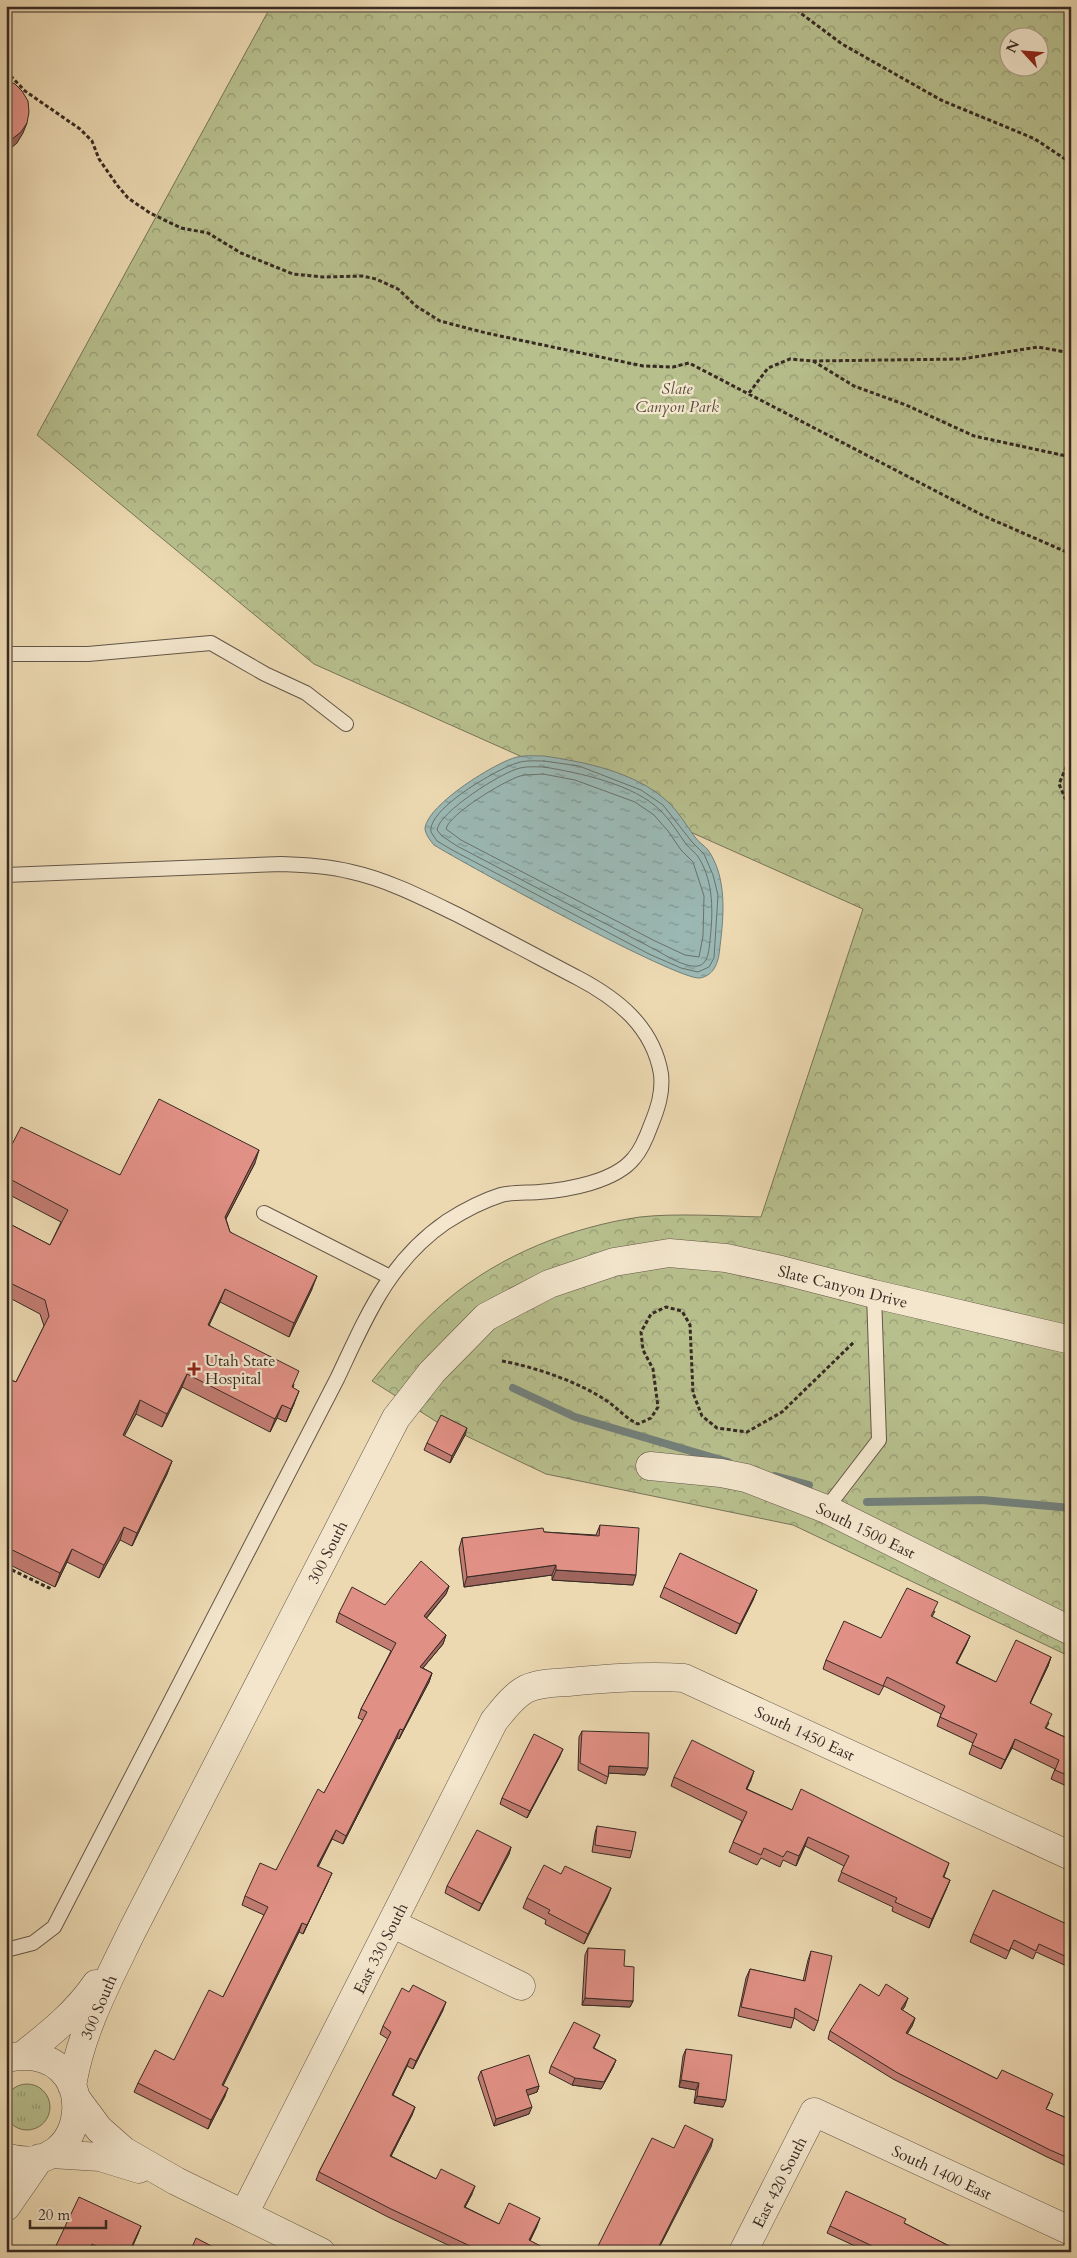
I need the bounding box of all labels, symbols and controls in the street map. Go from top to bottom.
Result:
north arrow [1000,28,1050,78]
text: N [1002,37,1024,56]
park label: Slate Canyon Park [635,378,719,418]
street label: Slate Canyon Drive [776,1260,910,1314]
place label: Utah State Hospital [205,1350,275,1390]
marker: Utah State Hospital [187,1362,201,1376]
street label: South 1500 East [812,1497,919,1564]
street label: 300 South [303,1517,353,1588]
street label: South 1450 East [751,1701,858,1767]
street label: East 330 South [348,1899,413,1998]
street label: 300 South [75,1972,122,2043]
street label: East 420 South [747,2133,812,2232]
street label: South 1400 East [888,2140,995,2206]
scale bar [30,2198,106,2230]
text: 20 m [38,2205,70,2225]

